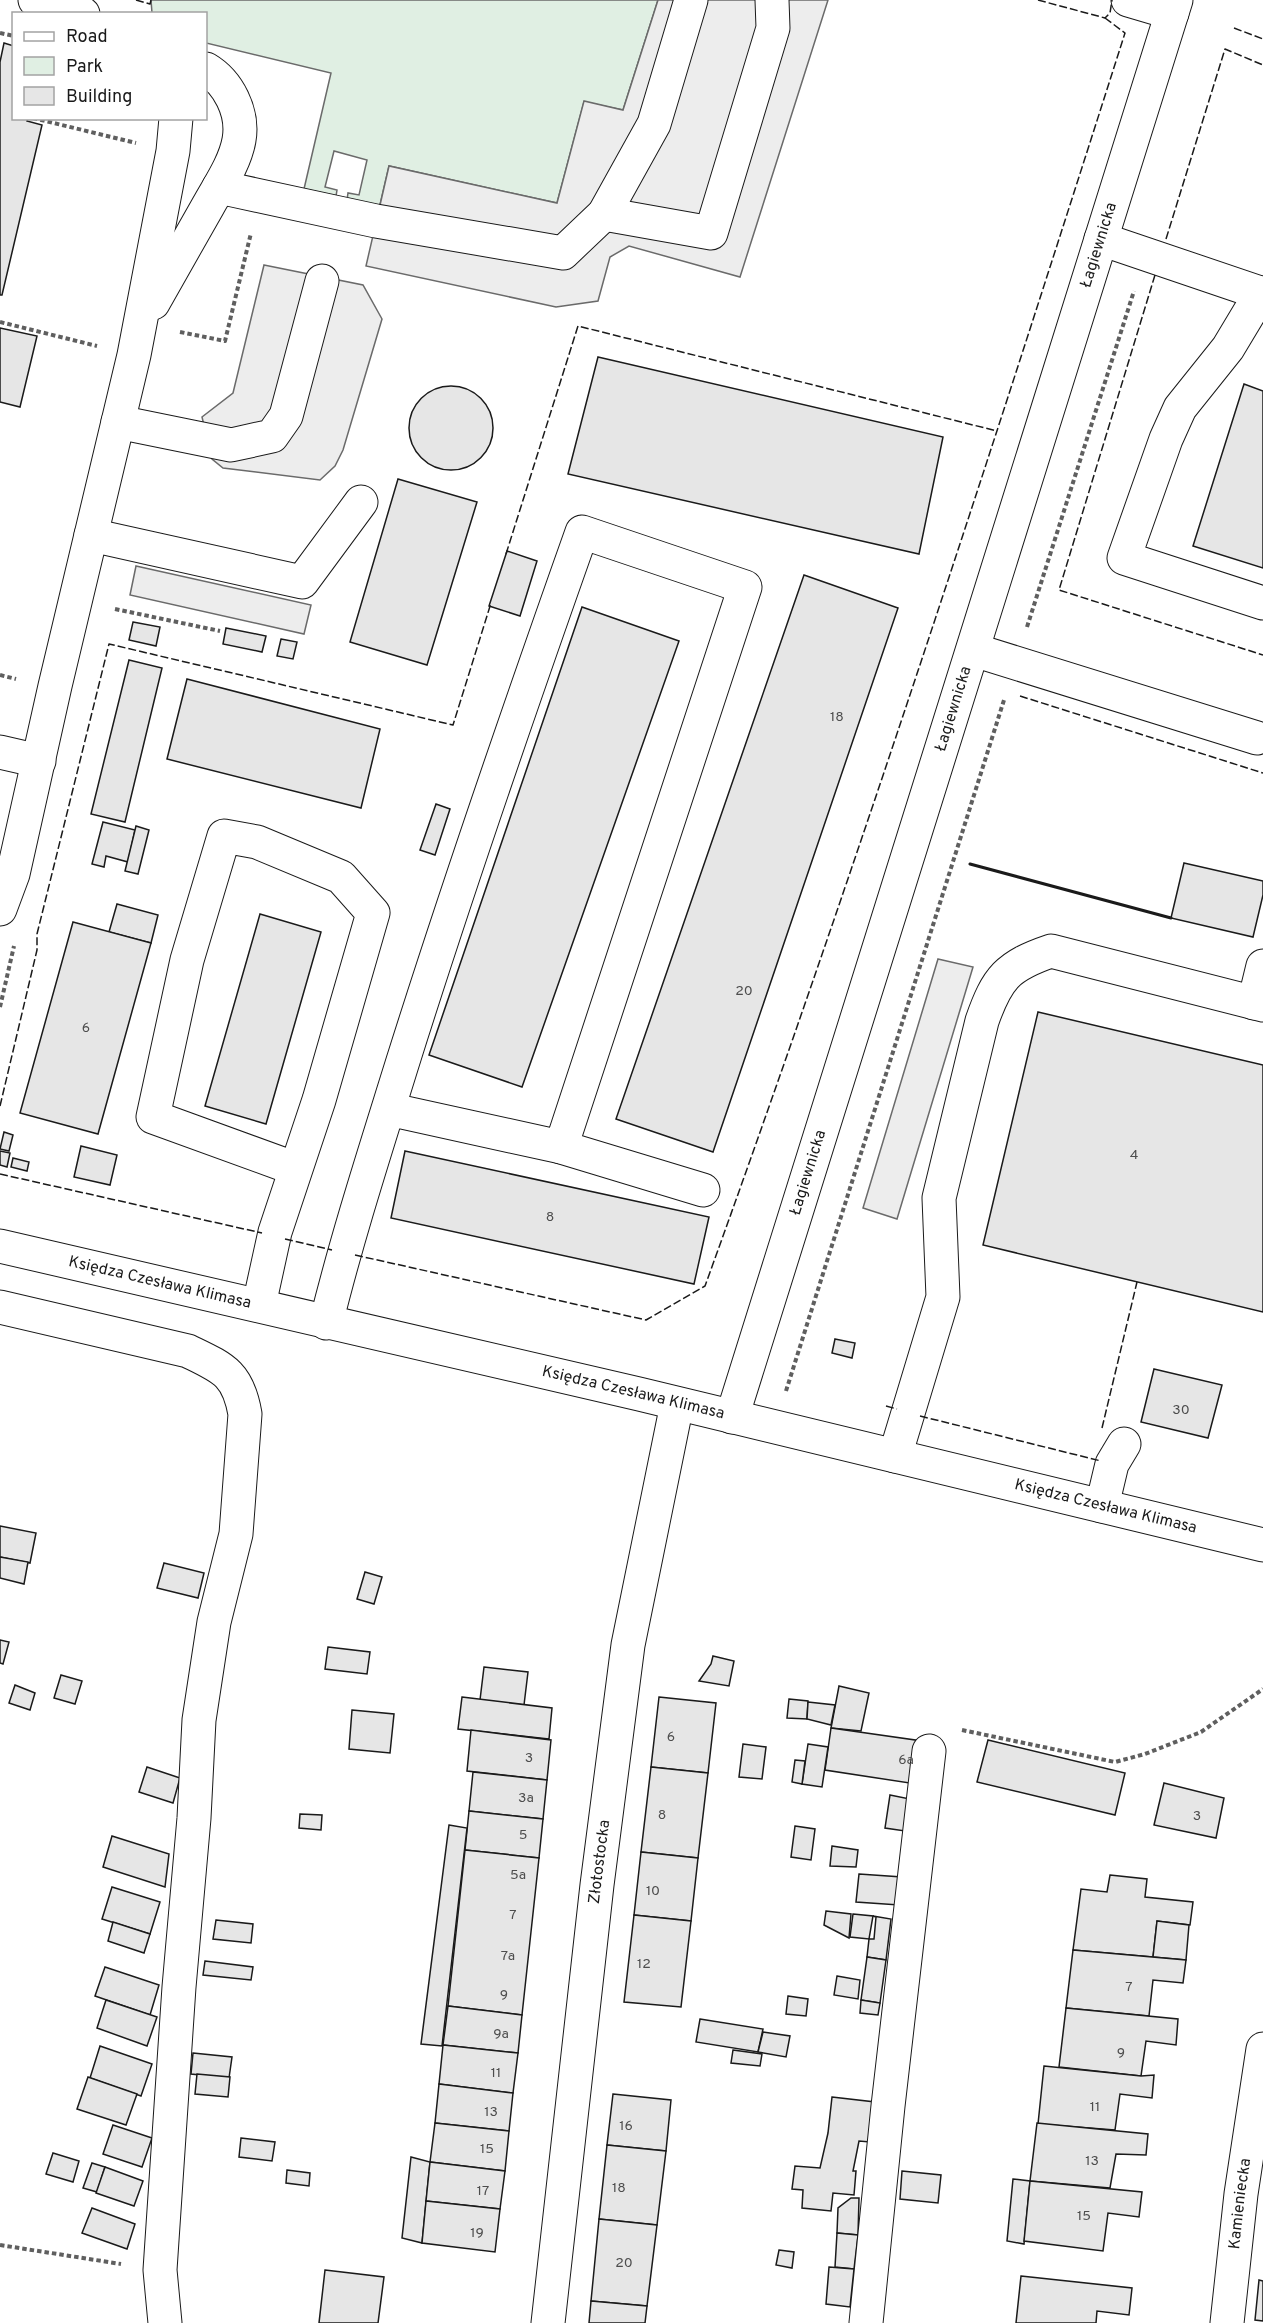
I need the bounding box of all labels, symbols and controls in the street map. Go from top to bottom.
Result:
legend [12,12,207,120]
text: Road [66,26,108,49]
text: Park [66,56,103,79]
text: Building [66,86,132,109]
street label: Łagiewnicka [1076,200,1122,290]
street label: Łagiewnicka [931,664,977,754]
house number: 18 [830,709,844,726]
house number: 20 [735,983,753,1000]
house number: 6 [82,1020,90,1037]
street label: Łagiewnicka [786,1128,831,1218]
house number: 4 [1130,1147,1138,1164]
house number: 8 [546,1209,554,1226]
street label: Księdza Czesława Klimasa [66,1252,253,1314]
street label: Księdza Czesława Klimasa [540,1362,726,1424]
house number: 30 [1172,1402,1190,1419]
street label: Księdza Czesława Klimasa [1012,1475,1199,1539]
house number: 6 [667,1729,675,1746]
house number: 3 [525,1750,533,1767]
house number: 6a [898,1752,914,1769]
house number: 3a [518,1790,534,1807]
house number: 8 [658,1807,666,1824]
house number: 3 [1193,1808,1201,1825]
street label: Złotostocka [585,1818,615,1905]
house number: 5 [519,1827,527,1844]
house number: 5a [510,1867,526,1884]
house number: 10 [646,1883,660,1900]
house number: 7 [509,1907,517,1924]
house number: 7a [501,1948,515,1965]
house number: 12 [637,1956,651,1973]
house number: 7 [1125,1979,1133,1996]
house number: 9 [500,1987,508,2004]
house number: 9a [493,2026,509,2043]
house number: 9 [1117,2045,1125,2062]
house number: 11 [491,2065,501,2082]
house number: 11 [1090,2099,1100,2116]
house number: 13 [484,2104,498,2121]
house number: 16 [619,2118,633,2135]
house number: 15 [480,2141,494,2158]
house number: 13 [1085,2153,1099,2170]
street label: Kamieniecka [1225,2157,1256,2250]
house number: 18 [612,2180,626,2197]
house number: 17 [477,2183,489,2200]
house number: 15 [1077,2208,1091,2225]
house number: 19 [470,2225,484,2242]
house number: 20 [615,2255,633,2272]

